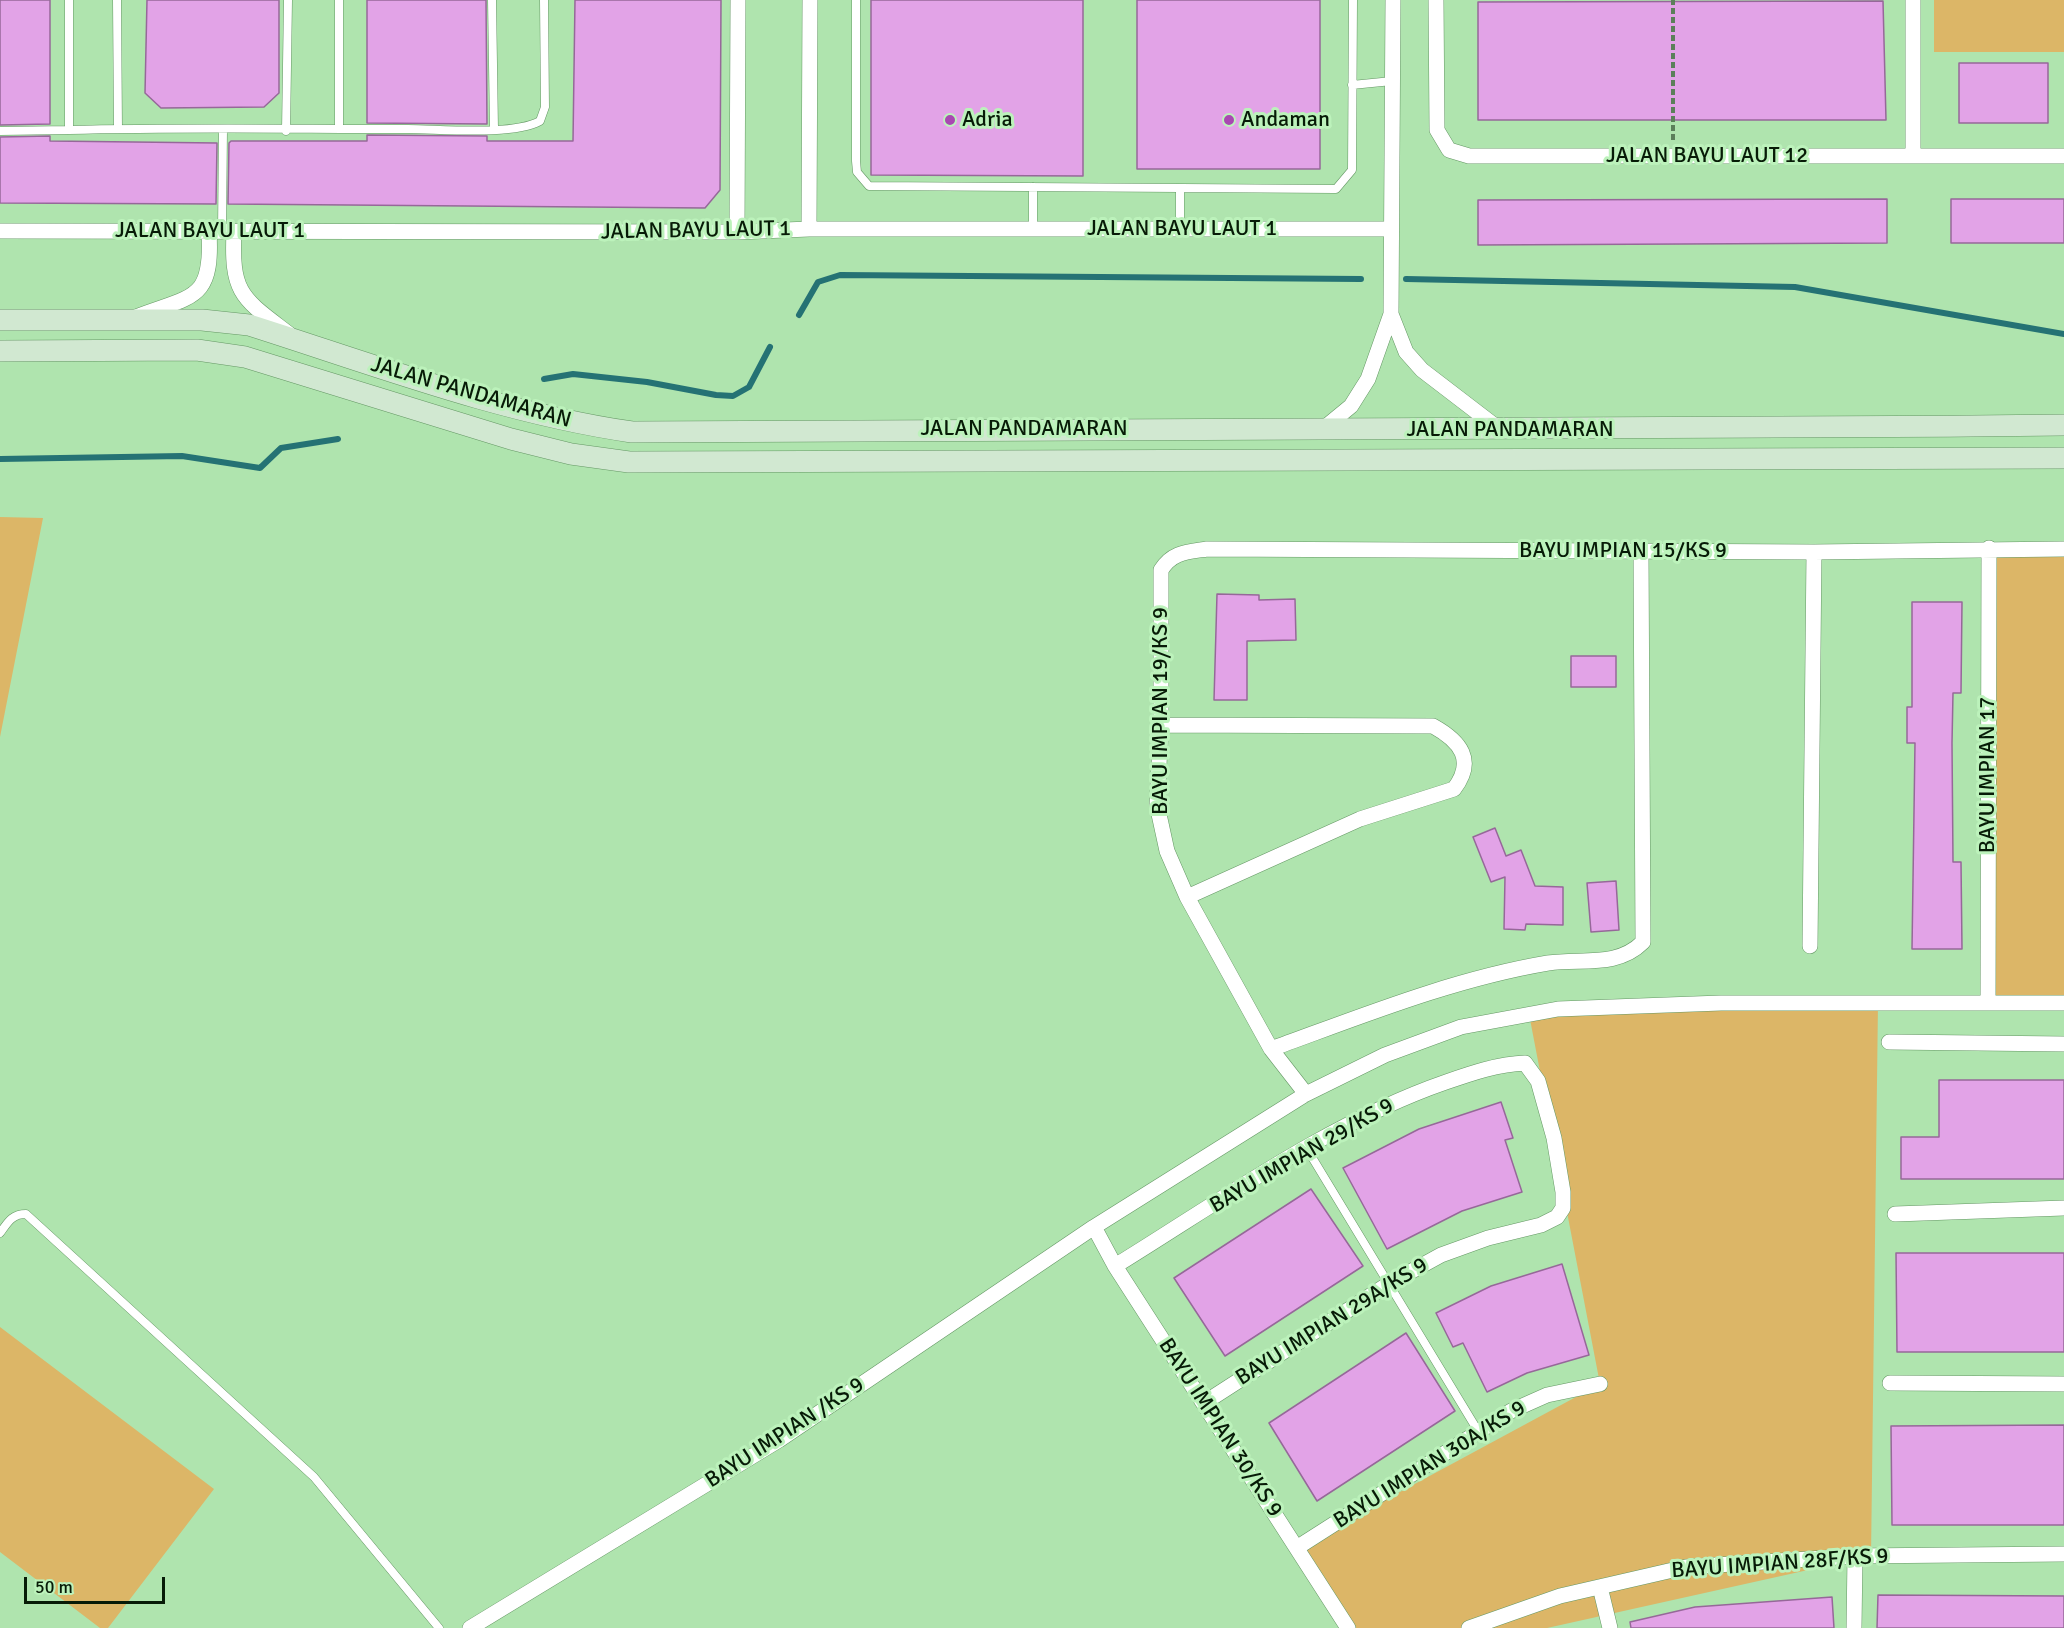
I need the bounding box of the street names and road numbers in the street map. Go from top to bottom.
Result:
street label: JALAN BAYU LAUT 12 [1606,143,1808,169]
street label: JALAN BAYU LAUT 1 [601,216,791,246]
street label: JALAN BAYU LAUT 1 [1087,216,1277,242]
street label: JALAN BAYU LAUT 1 [115,218,305,244]
street label: JALAN PANDAMARAN [368,352,574,434]
street label: JALAN PANDAMARAN [920,416,1128,442]
street label: JALAN PANDAMARAN [1406,417,1614,443]
street label: BAYU IMPIAN 15/KS 9 [1519,538,1727,564]
street label: BAYU IMPIAN 19/KS 9 [1148,607,1174,815]
street label: BAYU IMPIAN 17 [1975,697,2001,853]
street label: BAYU IMPIAN 29/KS 9 [1205,1093,1399,1219]
street label: BAYU IMPIAN 29A/KS 9 [1231,1252,1433,1392]
street label: BAYU IMPIAN 30/KS 9 [1152,1334,1288,1522]
street label: BAYU IMPIAN /KS 9 [701,1372,869,1494]
street label: BAYU IMPIAN 30A/KS 9 [1329,1395,1531,1535]
street label: BAYU IMPIAN 28F/KS 9 [1671,1543,1889,1585]

